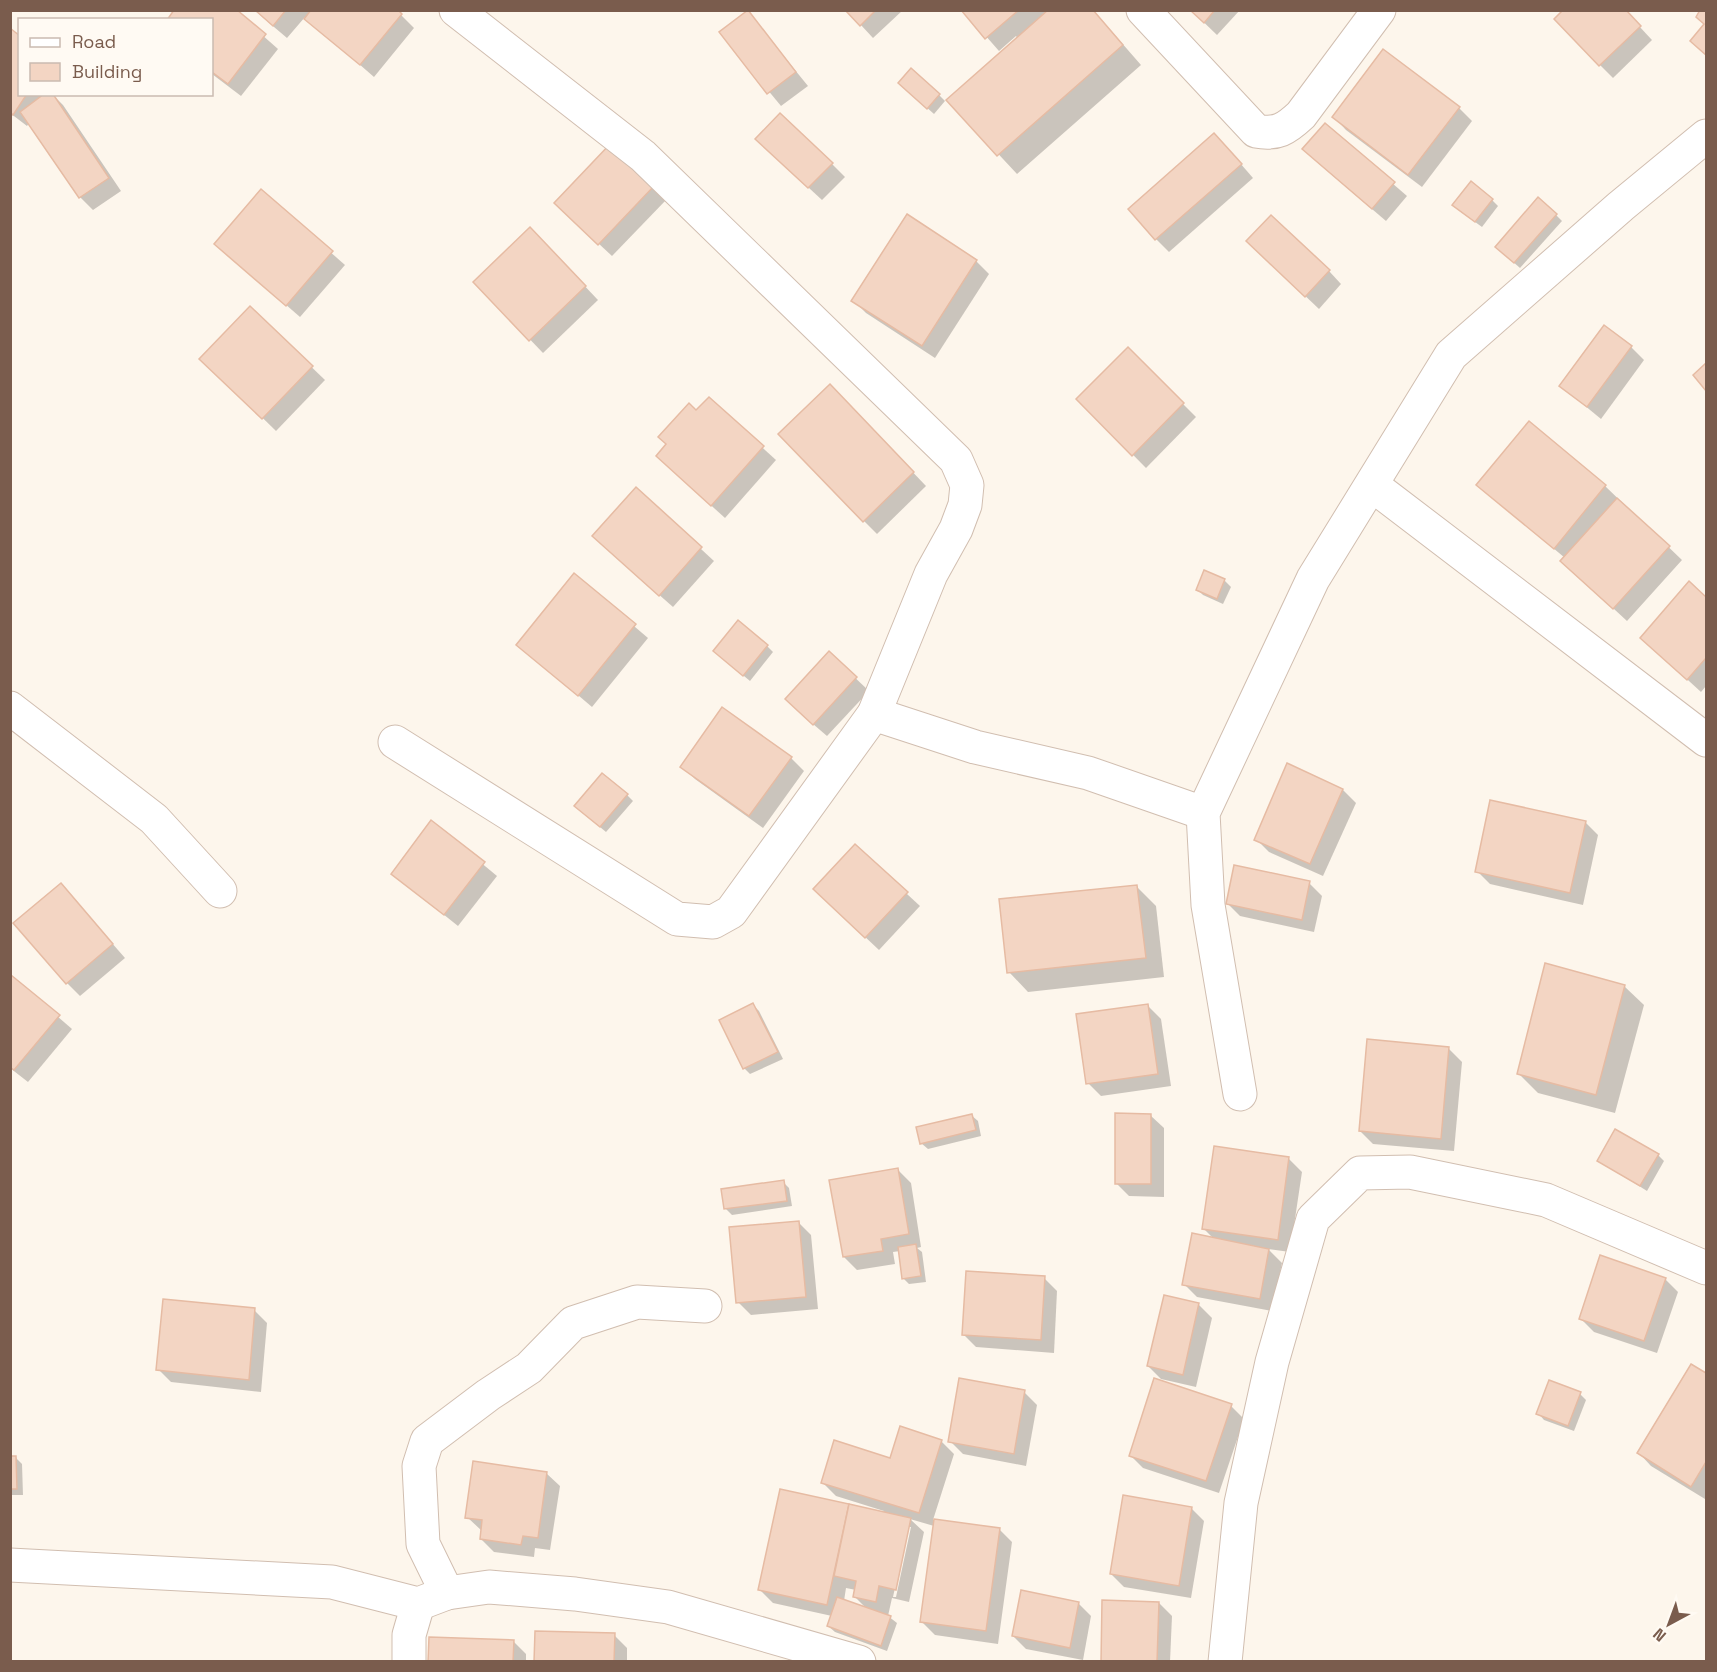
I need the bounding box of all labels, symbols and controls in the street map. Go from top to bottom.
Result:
legend [18,18,213,96]
text: Road [72,30,116,53]
text: Building [72,60,142,83]
north arrow [1639,1594,1699,1654]
text: N [1649,1623,1670,1646]

